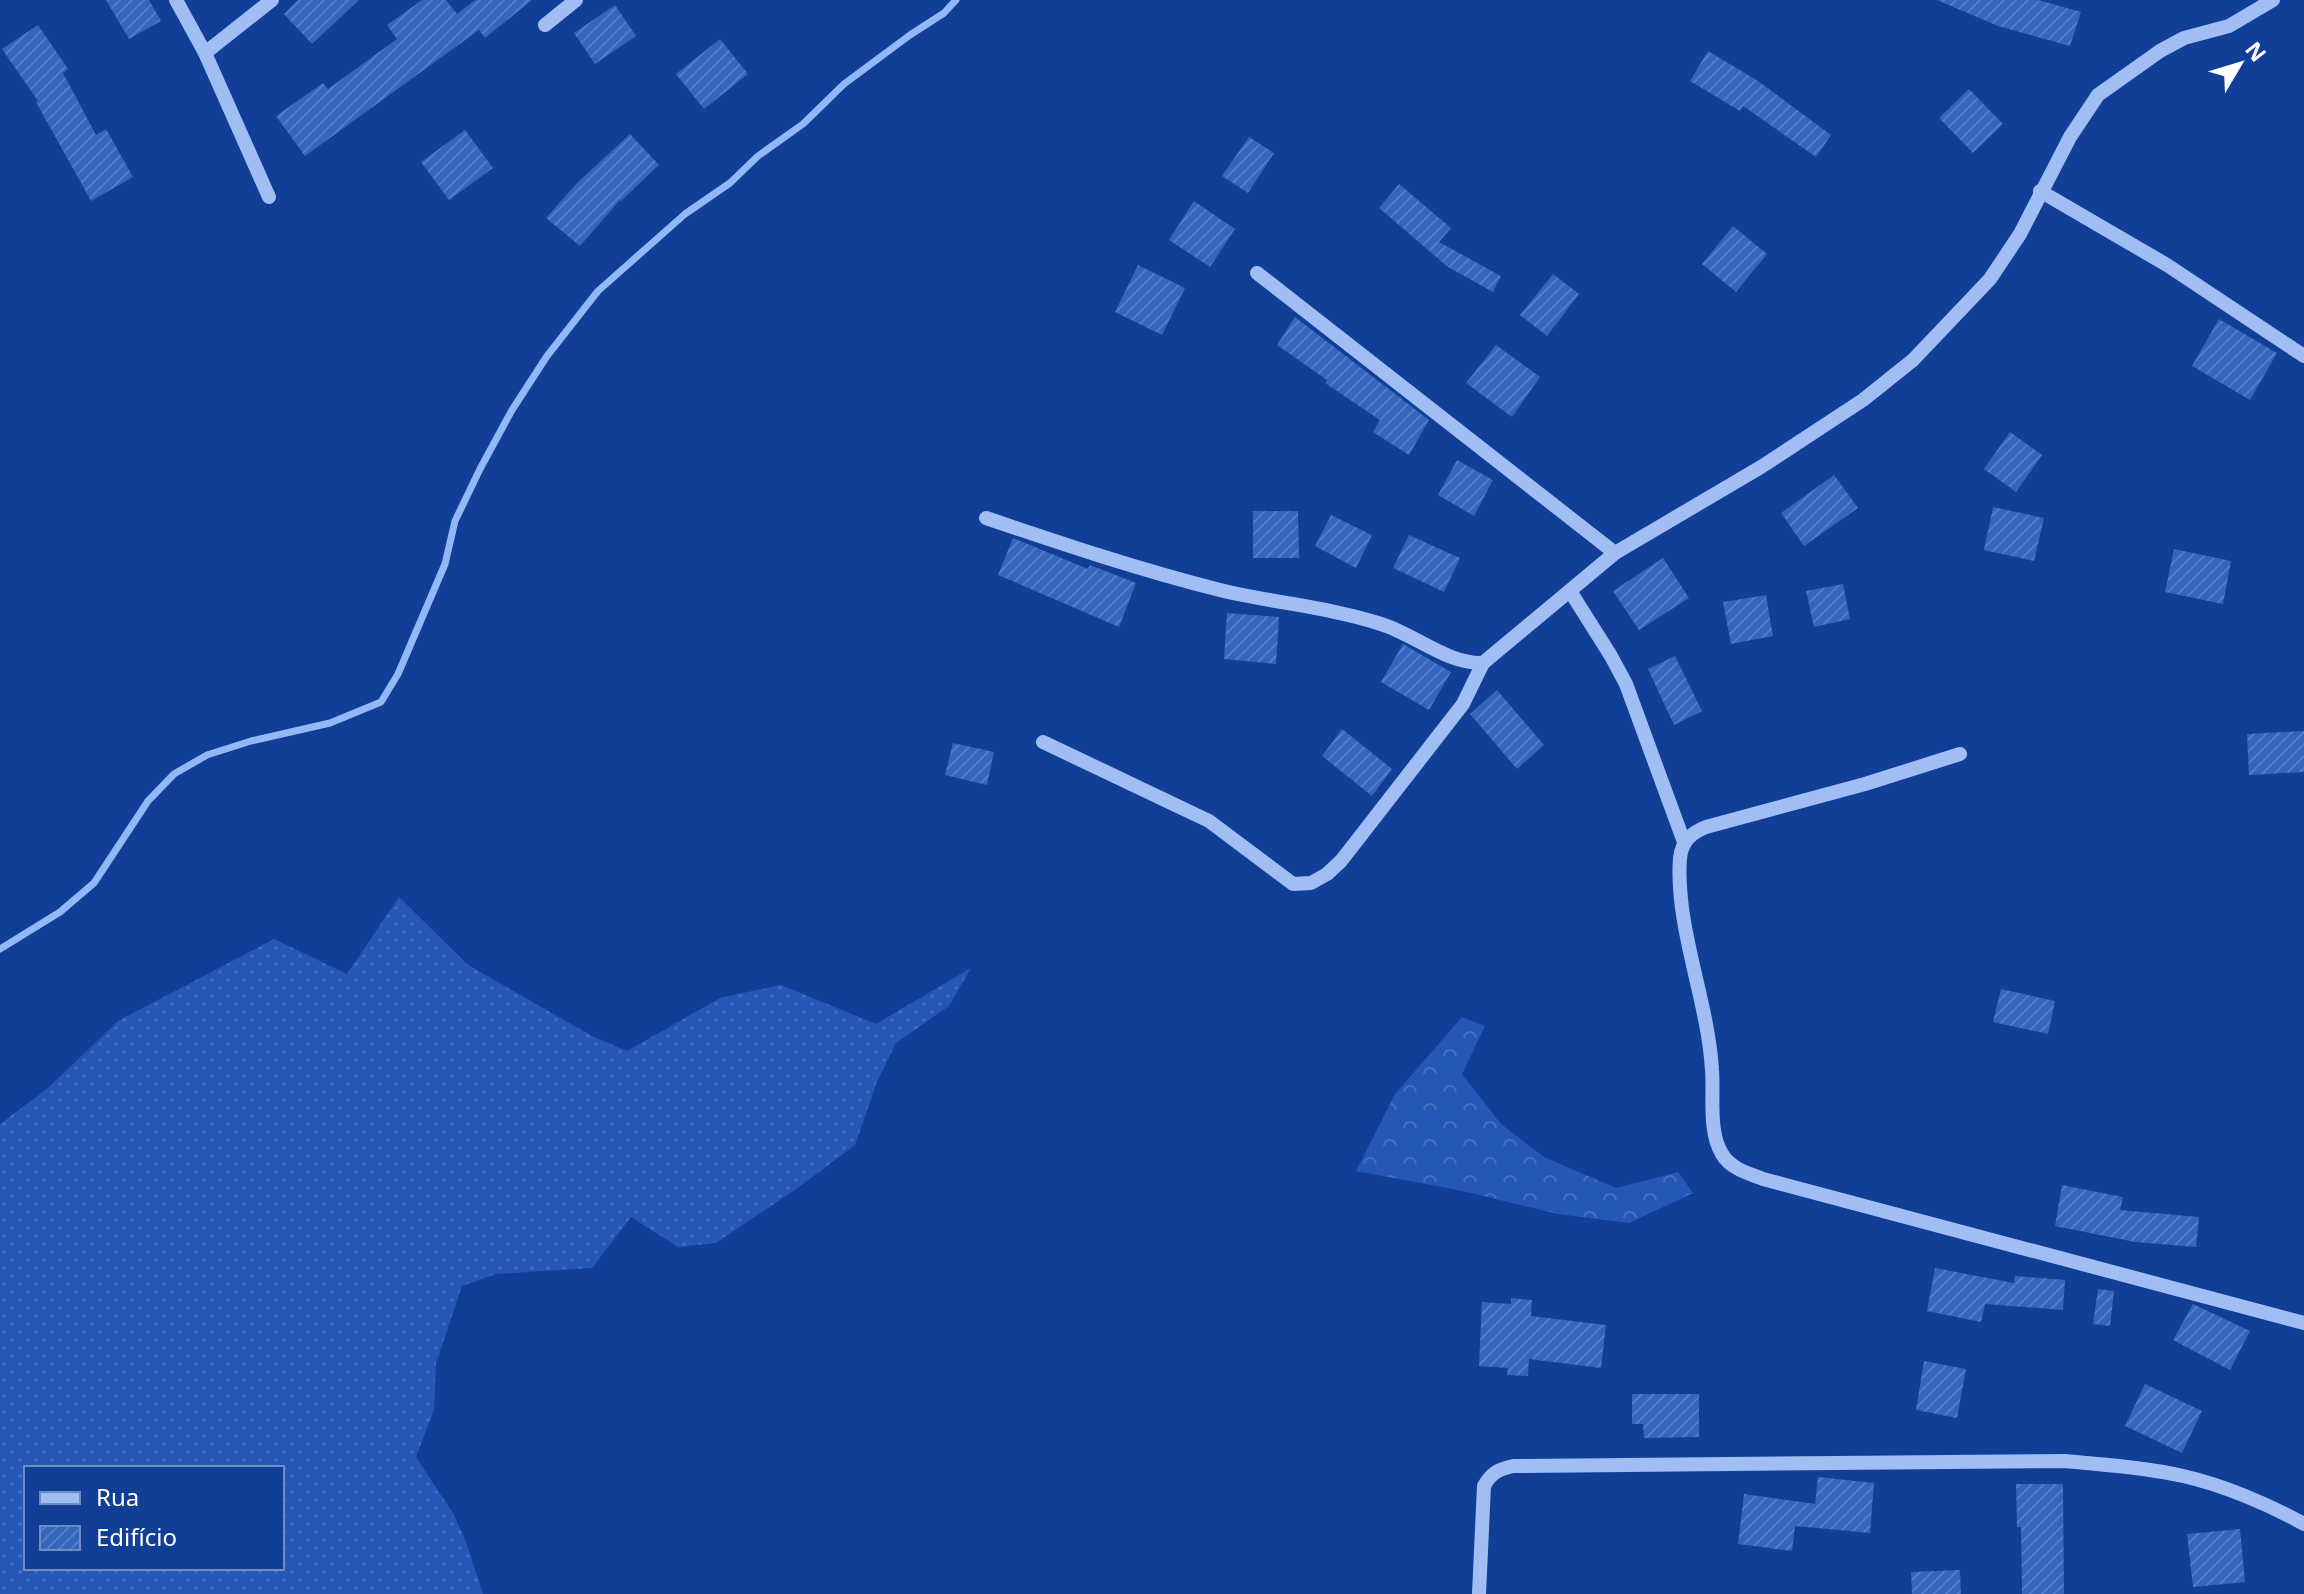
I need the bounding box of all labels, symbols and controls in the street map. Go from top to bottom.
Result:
north arrow [2200,24,2280,104]
text: N [2239,35,2274,67]
legend [24,1466,284,1570]
text: Rua [96,1480,139,1513]
text: Edifício [96,1520,177,1553]

